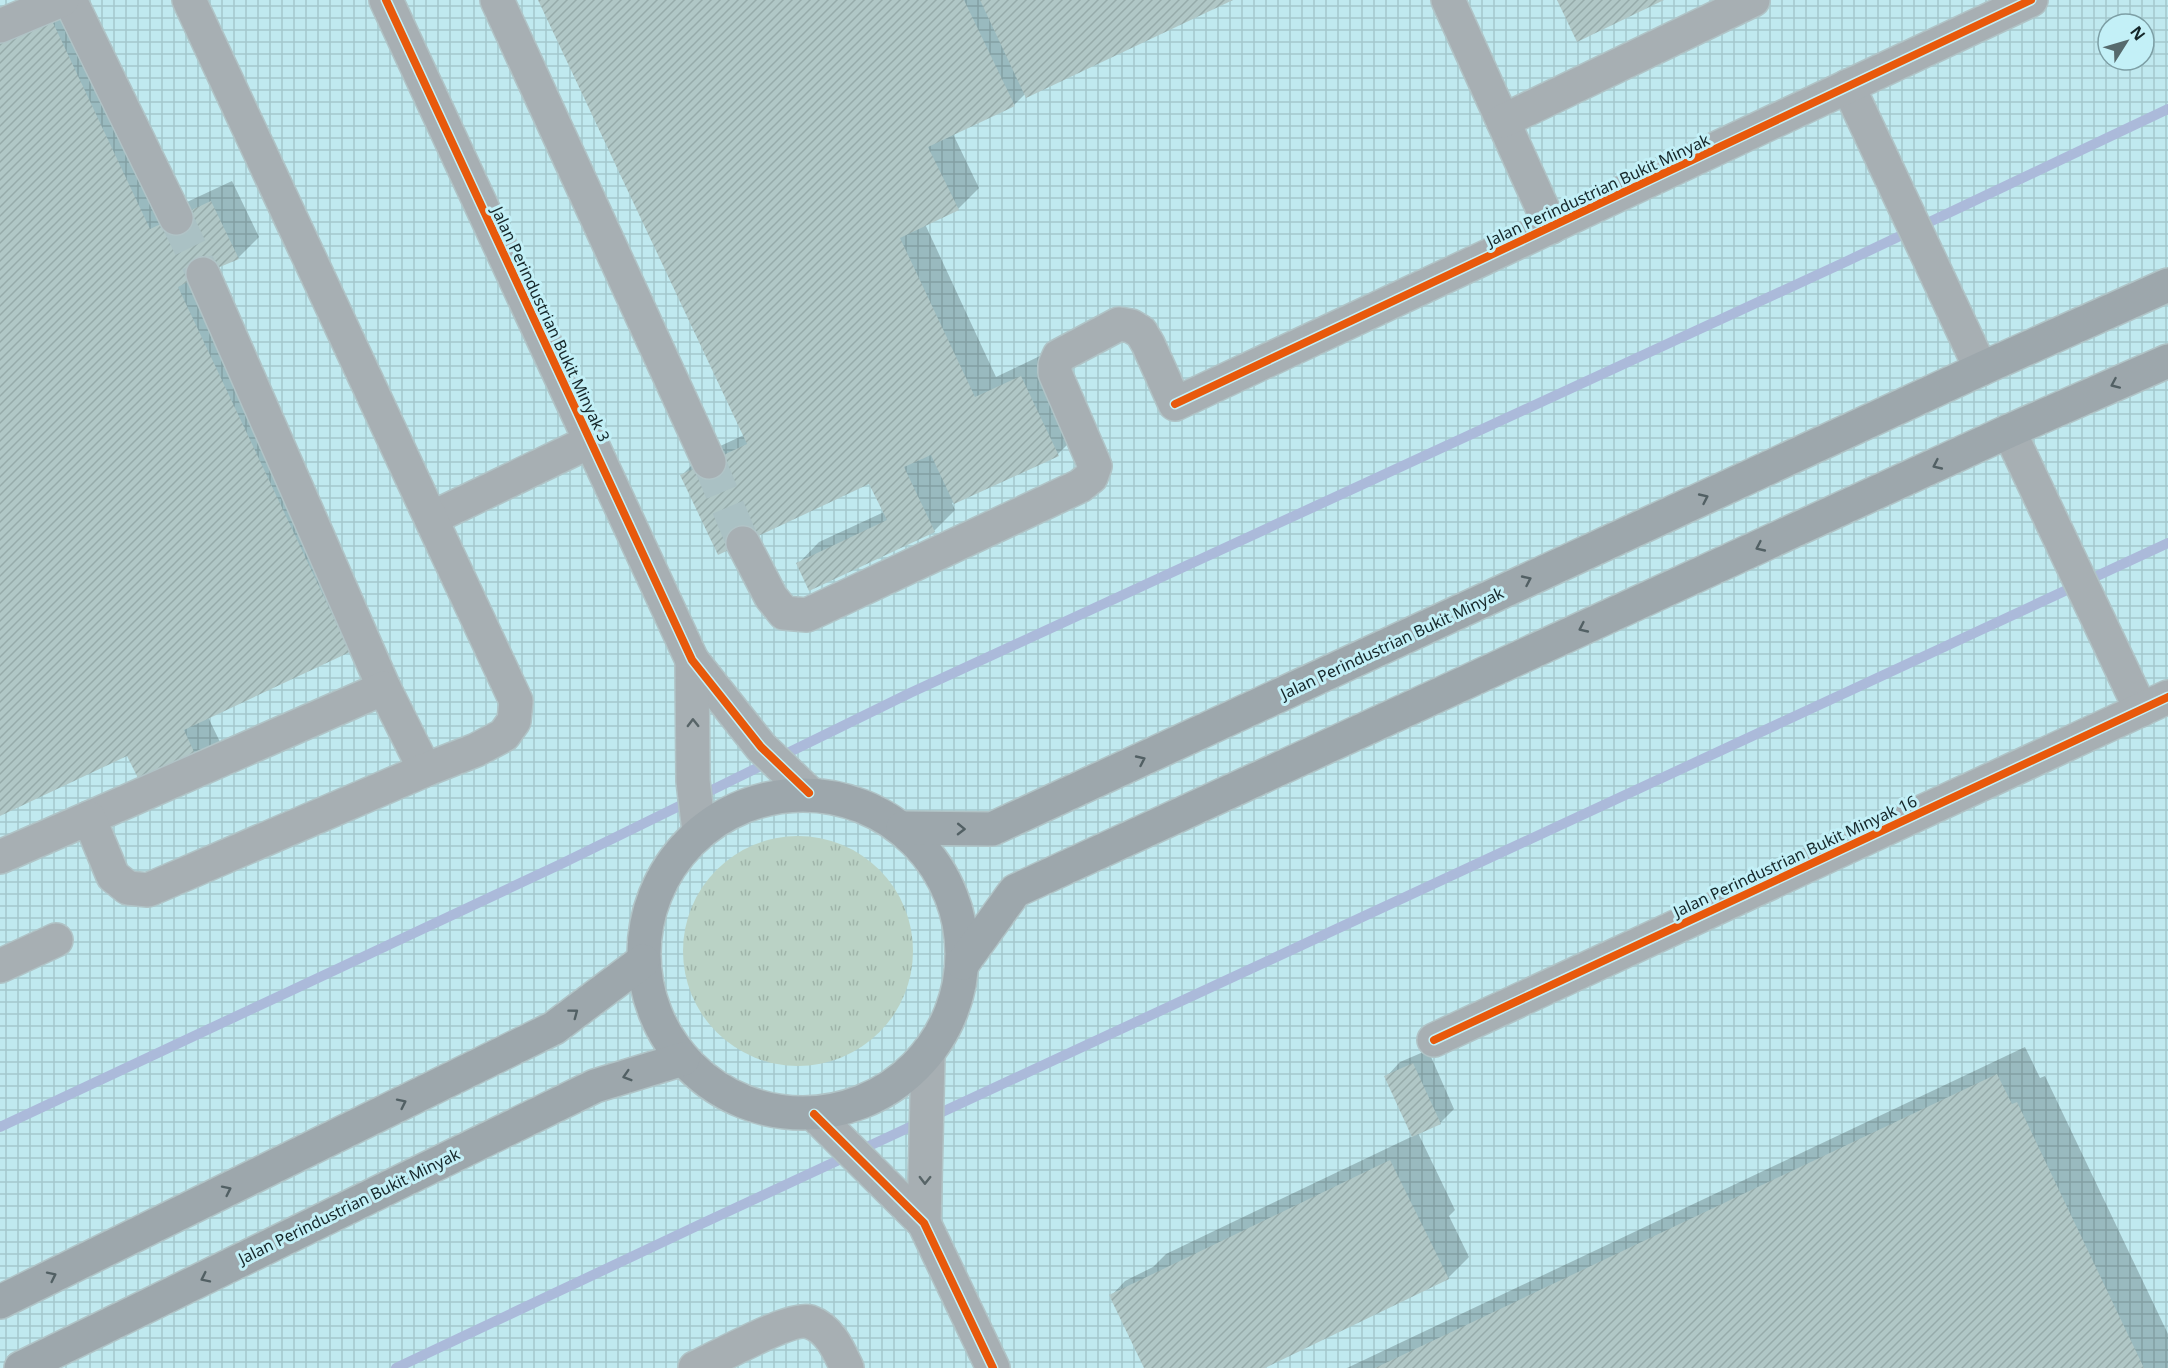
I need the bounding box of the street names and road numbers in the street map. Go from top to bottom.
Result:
street label: Jalan Perindustrian Bukit Minyak [1481,128,1714,252]
street label: Jalan Perindustrian Bukit Minyak 3 [486,201,615,445]
street label: Jalan Perindustrian Bukit Minyak [1275,581,1508,705]
street label: Jalan Perindustrian Bukit Minyak 16 [1668,790,1920,923]
street label: Jalan Perindustrian Bukit Minyak [233,1142,464,1270]

